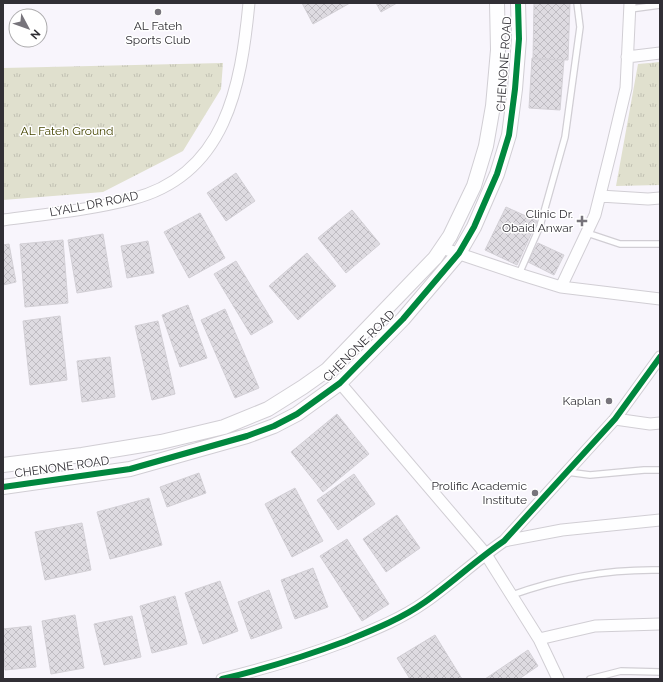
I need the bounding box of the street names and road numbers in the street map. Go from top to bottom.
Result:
street label: CHENONE ROAD [494,15,514,112]
street label: LYALL DR ROAD [48,188,140,219]
street label: CHENONE ROAD [320,307,398,385]
street label: CHENONE ROAD [14,453,111,481]

